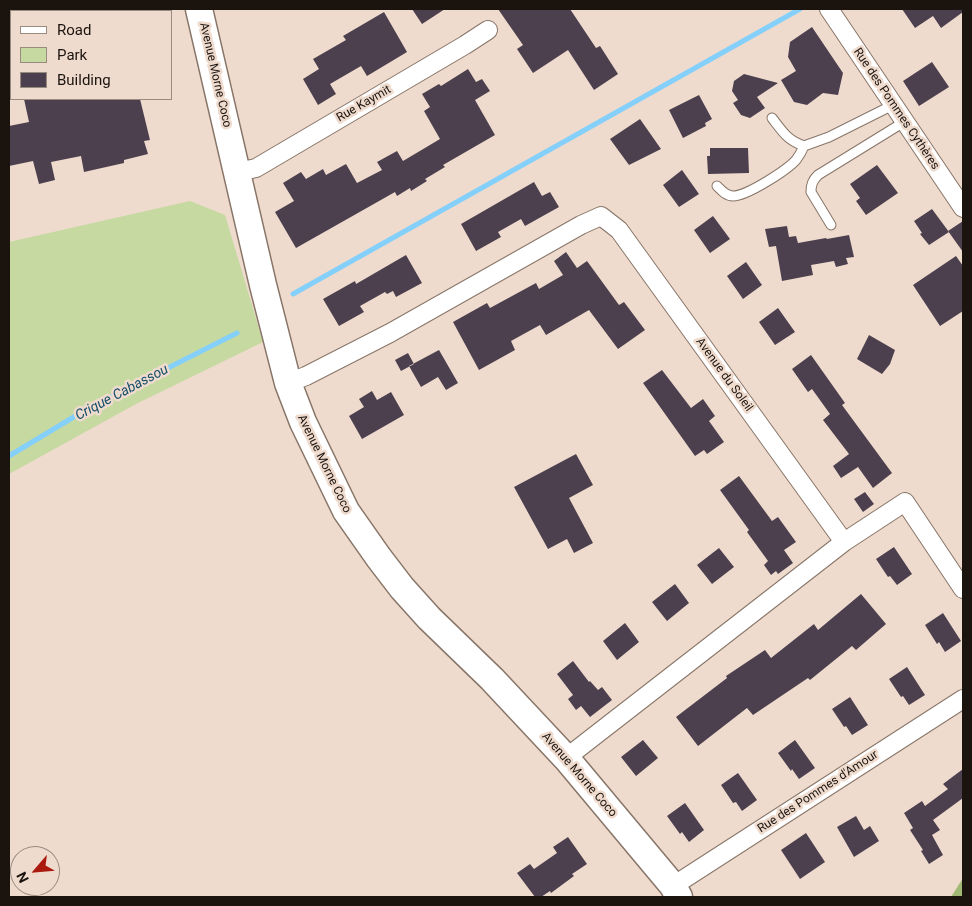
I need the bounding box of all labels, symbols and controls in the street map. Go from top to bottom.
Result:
legend [10,10,172,100]
text: Road [57,21,91,39]
street label: Avenue Morne Coco [196,21,234,129]
text: Park [57,46,87,64]
street label: Rue des Pommes Cythères [850,46,942,172]
text: Building [57,71,111,89]
street label: Rue Kaymit [334,83,394,125]
street label: Avenue du Soleil [692,335,756,415]
water label: Crique Cabassou [73,361,171,425]
street label: Avenue Morne Coco [294,413,354,515]
street label: Avenue Morne Coco [538,730,620,820]
street label: Rue des Pommes d'Amour [755,748,881,836]
north arrow [10,846,60,896]
text: N [13,869,32,885]

